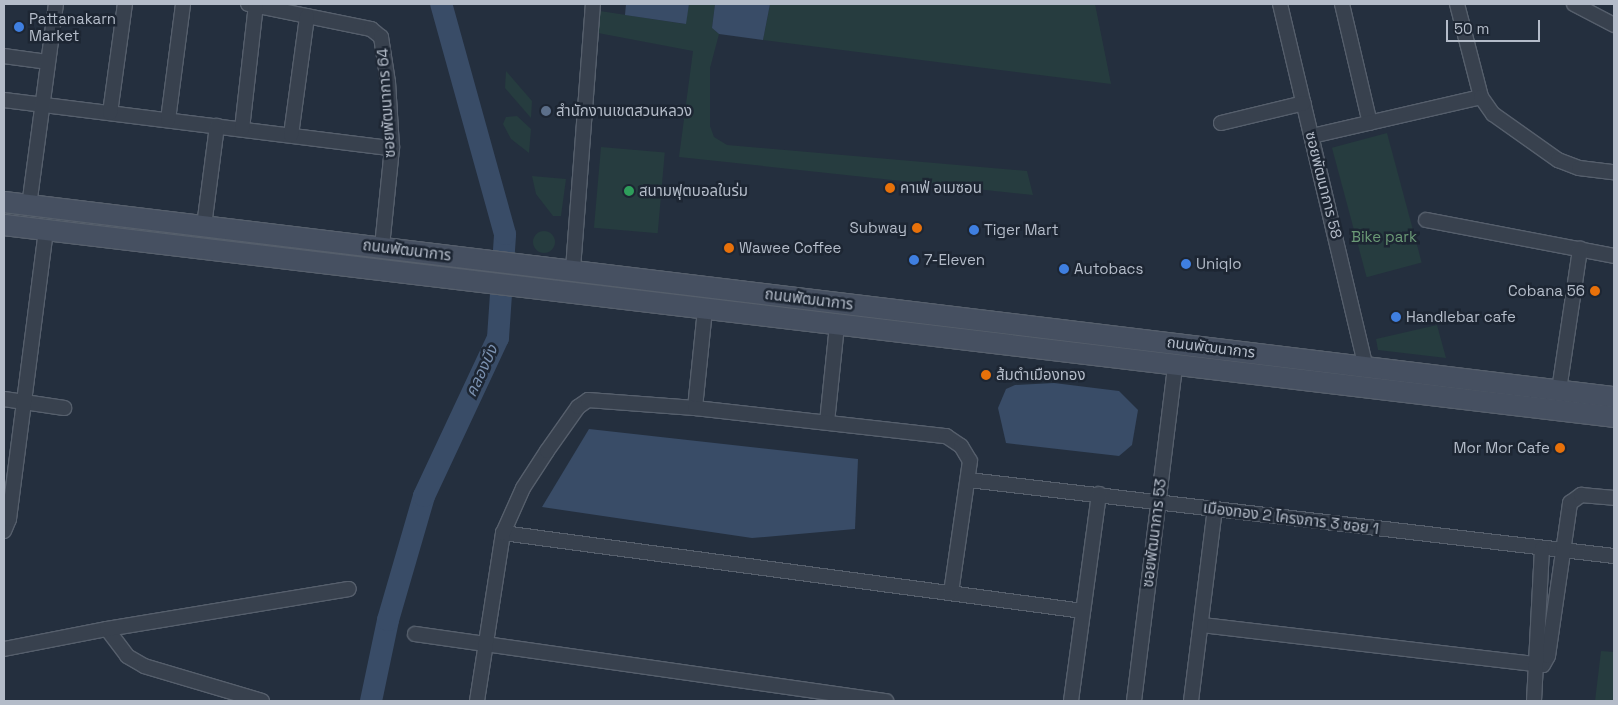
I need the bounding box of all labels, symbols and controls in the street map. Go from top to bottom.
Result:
place label: Pattanakarn Market [29,9,116,44]
scale bar [1448,10,1542,42]
text: 50 m [1454,19,1489,38]
marker: Pattanakarn Market [13,21,25,33]
street label: ซอยพัฒนาการ 64 [373,48,399,158]
place label: สำนักงานเขตสวนหลวง [556,102,692,120]
marker: สำนักงานเขตสวนหลวง [540,105,552,117]
street label: ซอยพัฒนาการ 58 [1302,130,1346,240]
place label: คาเฟ่ อเมซอน [900,179,982,197]
place label: สนามฟุตบอลในร่ม [639,182,748,200]
marker: คาเฟ่ อเมซอน [884,182,896,194]
marker: สนามฟุตบอลในร่ม [623,185,635,197]
place label: Subway [850,219,907,237]
place label: Tiger Mart [984,221,1059,239]
marker: Subway [911,222,923,234]
marker: Tiger Mart [968,224,980,236]
park label: Bike park [1351,228,1417,246]
street label: ถนนพัฒนาการ [362,236,452,264]
place label: Wawee Coffee [739,239,841,257]
marker: Wawee Coffee [723,242,735,254]
place label: 7-Eleven [924,251,985,269]
marker: 7-Eleven [908,254,920,266]
place label: Uniqlo [1196,255,1241,273]
marker: Uniqlo [1180,258,1192,270]
place label: Autobacs [1074,260,1143,278]
marker: Autobacs [1058,263,1070,275]
place label: Cobana 56 [1508,282,1585,300]
street label: ถนนพัฒนาการ [764,285,854,313]
marker: Cobana 56 [1589,285,1601,297]
place label: Handlebar cafe [1406,308,1516,326]
marker: Handlebar cafe [1390,311,1402,323]
street label: ถนนพัฒนาการ [1166,333,1256,361]
water label: คลองบึง [462,342,502,400]
place label: ส้มตำเมืองทอง [996,366,1086,384]
marker: ส้มตำเมืองทอง [980,369,992,381]
place label: Mor Mor Cafe [1454,439,1550,457]
marker: Mor Mor Cafe [1554,442,1566,454]
street label: ซอยพัฒนาการ 53 [1138,478,1170,588]
street label: เมืองทอง 2 โครงการ 3 ซอย 1 [1202,498,1380,538]

